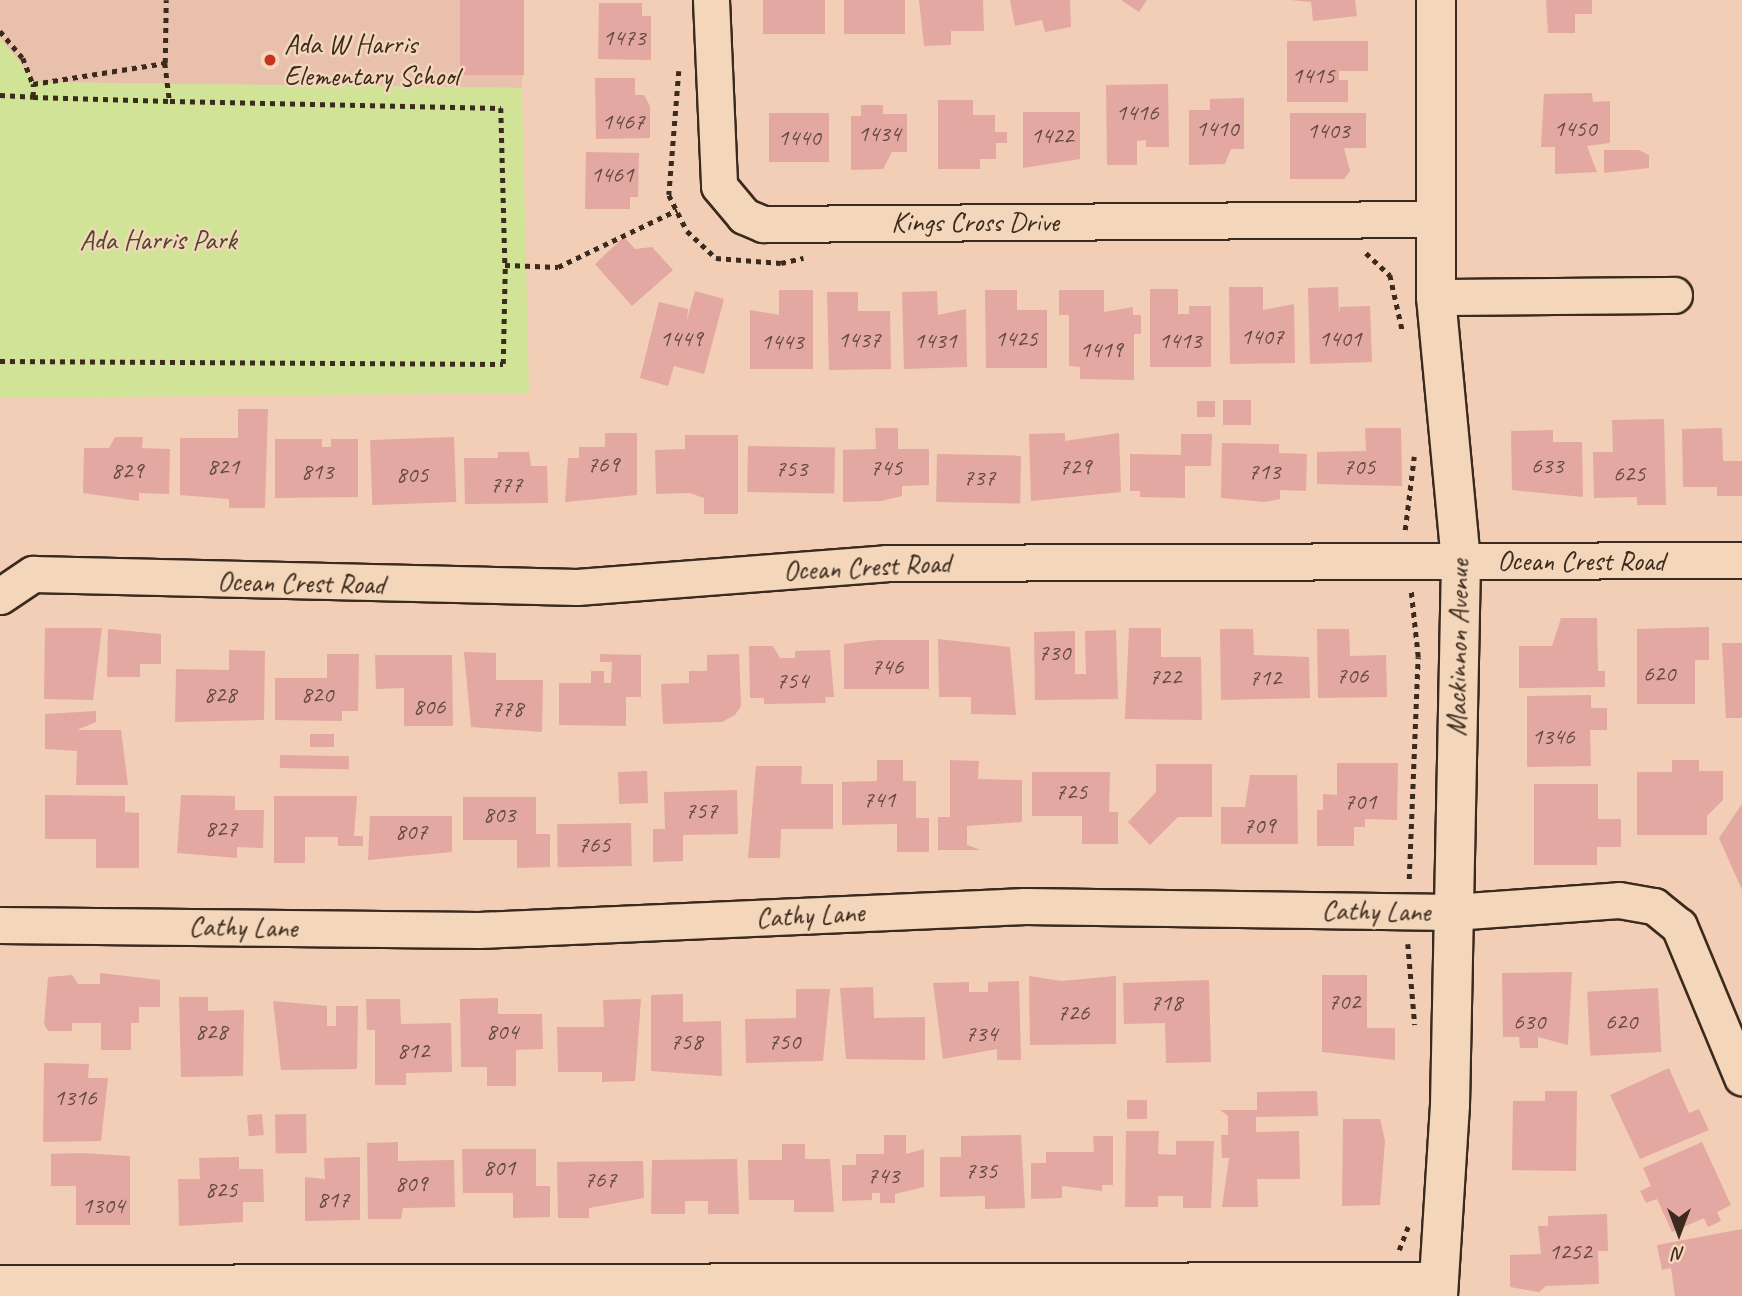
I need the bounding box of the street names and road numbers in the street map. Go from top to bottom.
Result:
street label: Kings Cross Drive [891,205,1059,239]
street label: Ocean Crest Road [1497,544,1665,578]
street label: Ocean Crest Road [782,546,952,588]
street label: Mackinnon Avenue [1440,559,1476,737]
street label: Ocean Crest Road [217,565,385,601]
street label: Cathy Lane [1321,893,1431,929]
street label: Cathy Lane [754,895,866,935]
street label: Cathy Lane [188,909,298,945]

